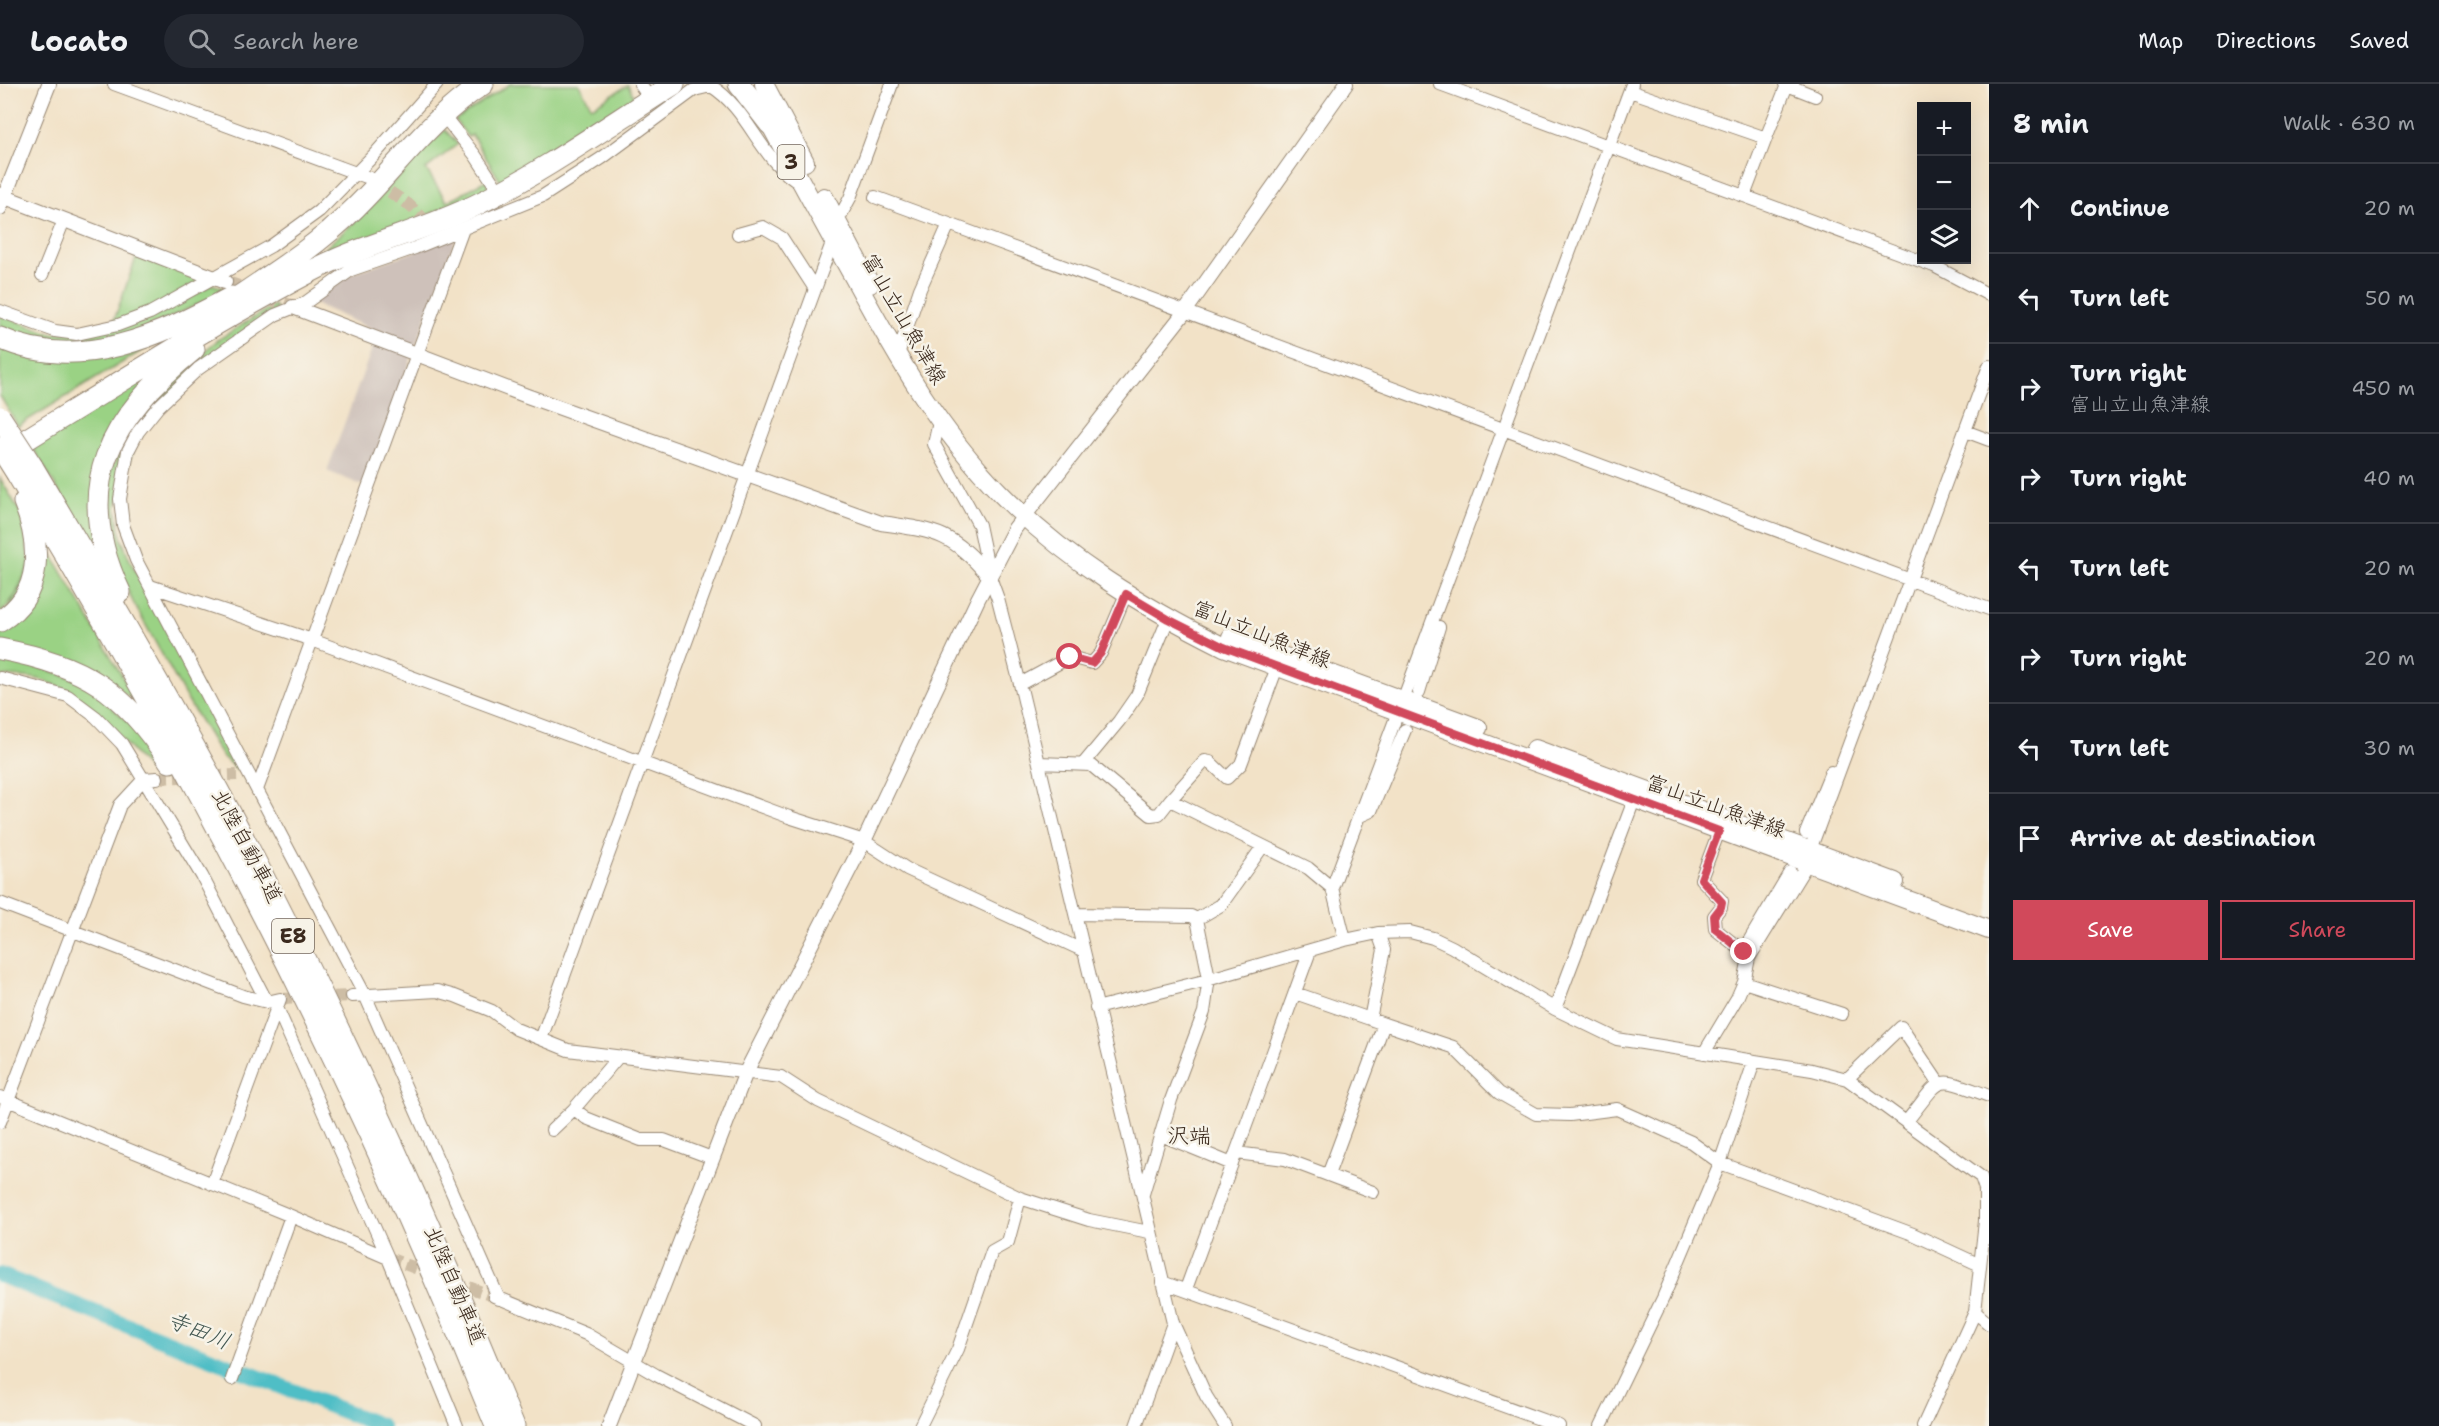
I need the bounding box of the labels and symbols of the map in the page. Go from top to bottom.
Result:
road number: 3 [778,145,804,179]
street label: 富山立山魚津線 [855,248,953,390]
street label: 富山立山魚津線 [1189,593,1335,675]
route start [1056,643,1082,669]
street label: 富山立山魚津線 [1642,768,1790,844]
street label: 北陸自動車道 [205,784,289,908]
road number: E8 [272,919,314,953]
route end [1730,938,1756,964]
district label: 沢端 [1167,1121,1211,1150]
street label: 北陸自動車道 [417,1222,493,1348]
water label: 寺田川 [163,1305,235,1356]

